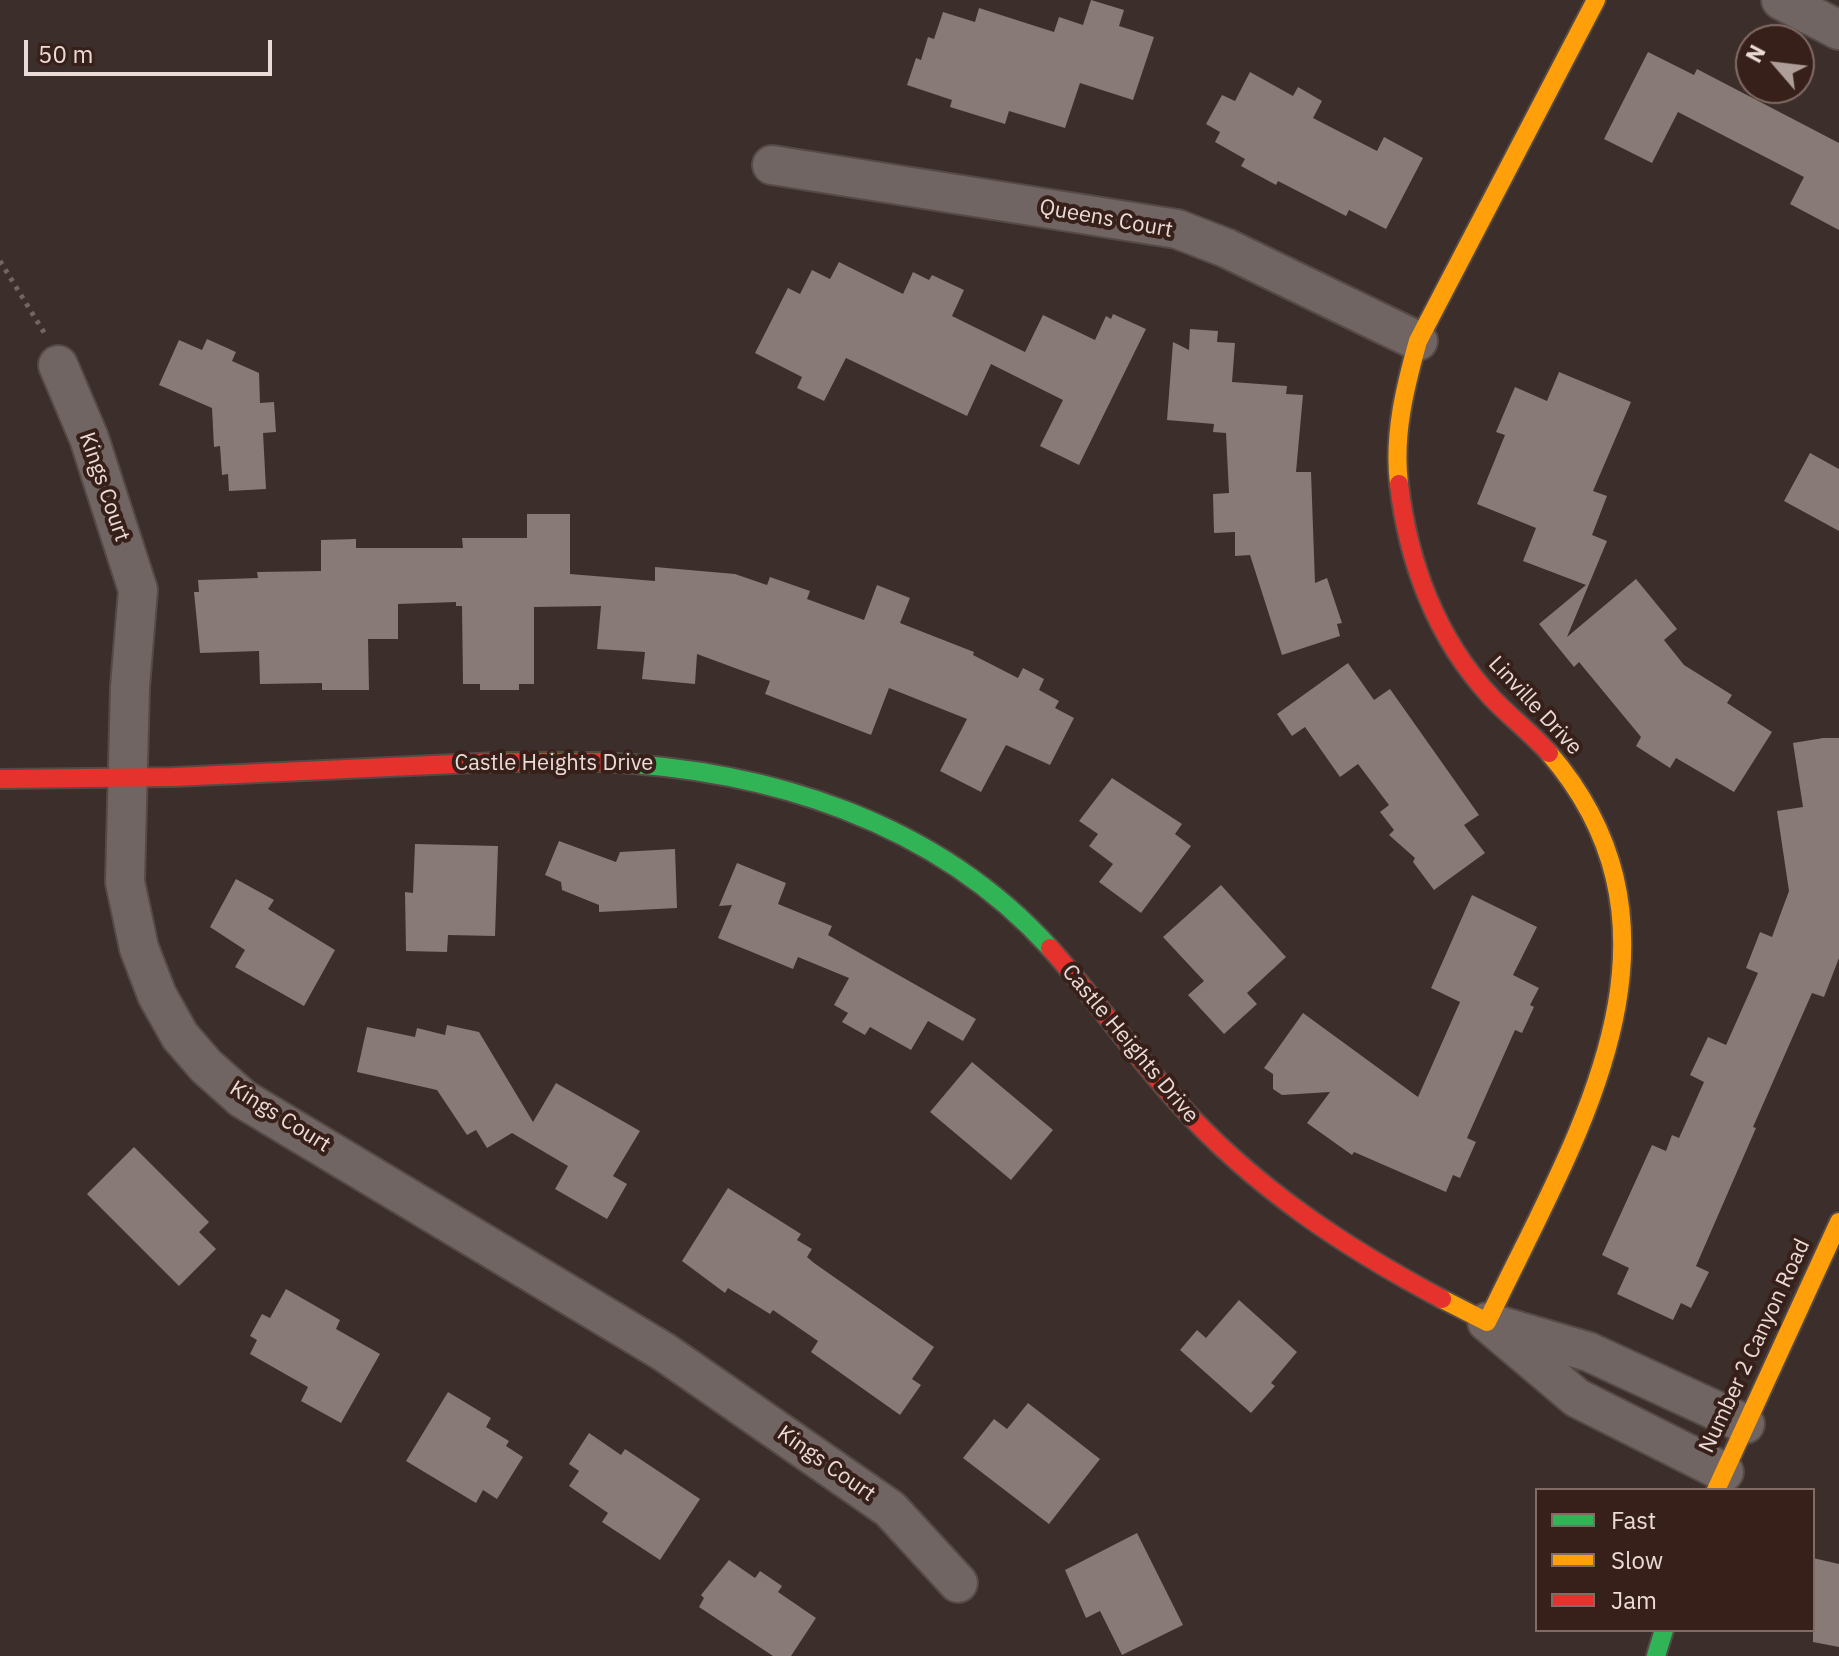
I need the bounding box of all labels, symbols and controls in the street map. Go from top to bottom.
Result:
scale bar [28,24,276,74]
north arrow [1735,24,1815,104]
text: 50 m [38,38,93,70]
text: N [1739,40,1772,67]
street label: Queens Court [1037,194,1175,244]
street label: Kings Court [73,429,135,545]
street label: Linville Drive [1483,651,1587,761]
street label: Castle Heights Drive [455,751,653,777]
street label: Castle Heights Drive [1056,959,1204,1129]
street label: Kings Court [225,1076,335,1158]
street label: Number 2 Canyon Road [1694,1235,1816,1457]
street label: Kings Court [772,1421,880,1507]
legend [1535,1488,1815,1632]
text: Fast [1611,1504,1656,1536]
text: Slow [1611,1544,1663,1576]
text: Jam [1611,1584,1657,1616]

